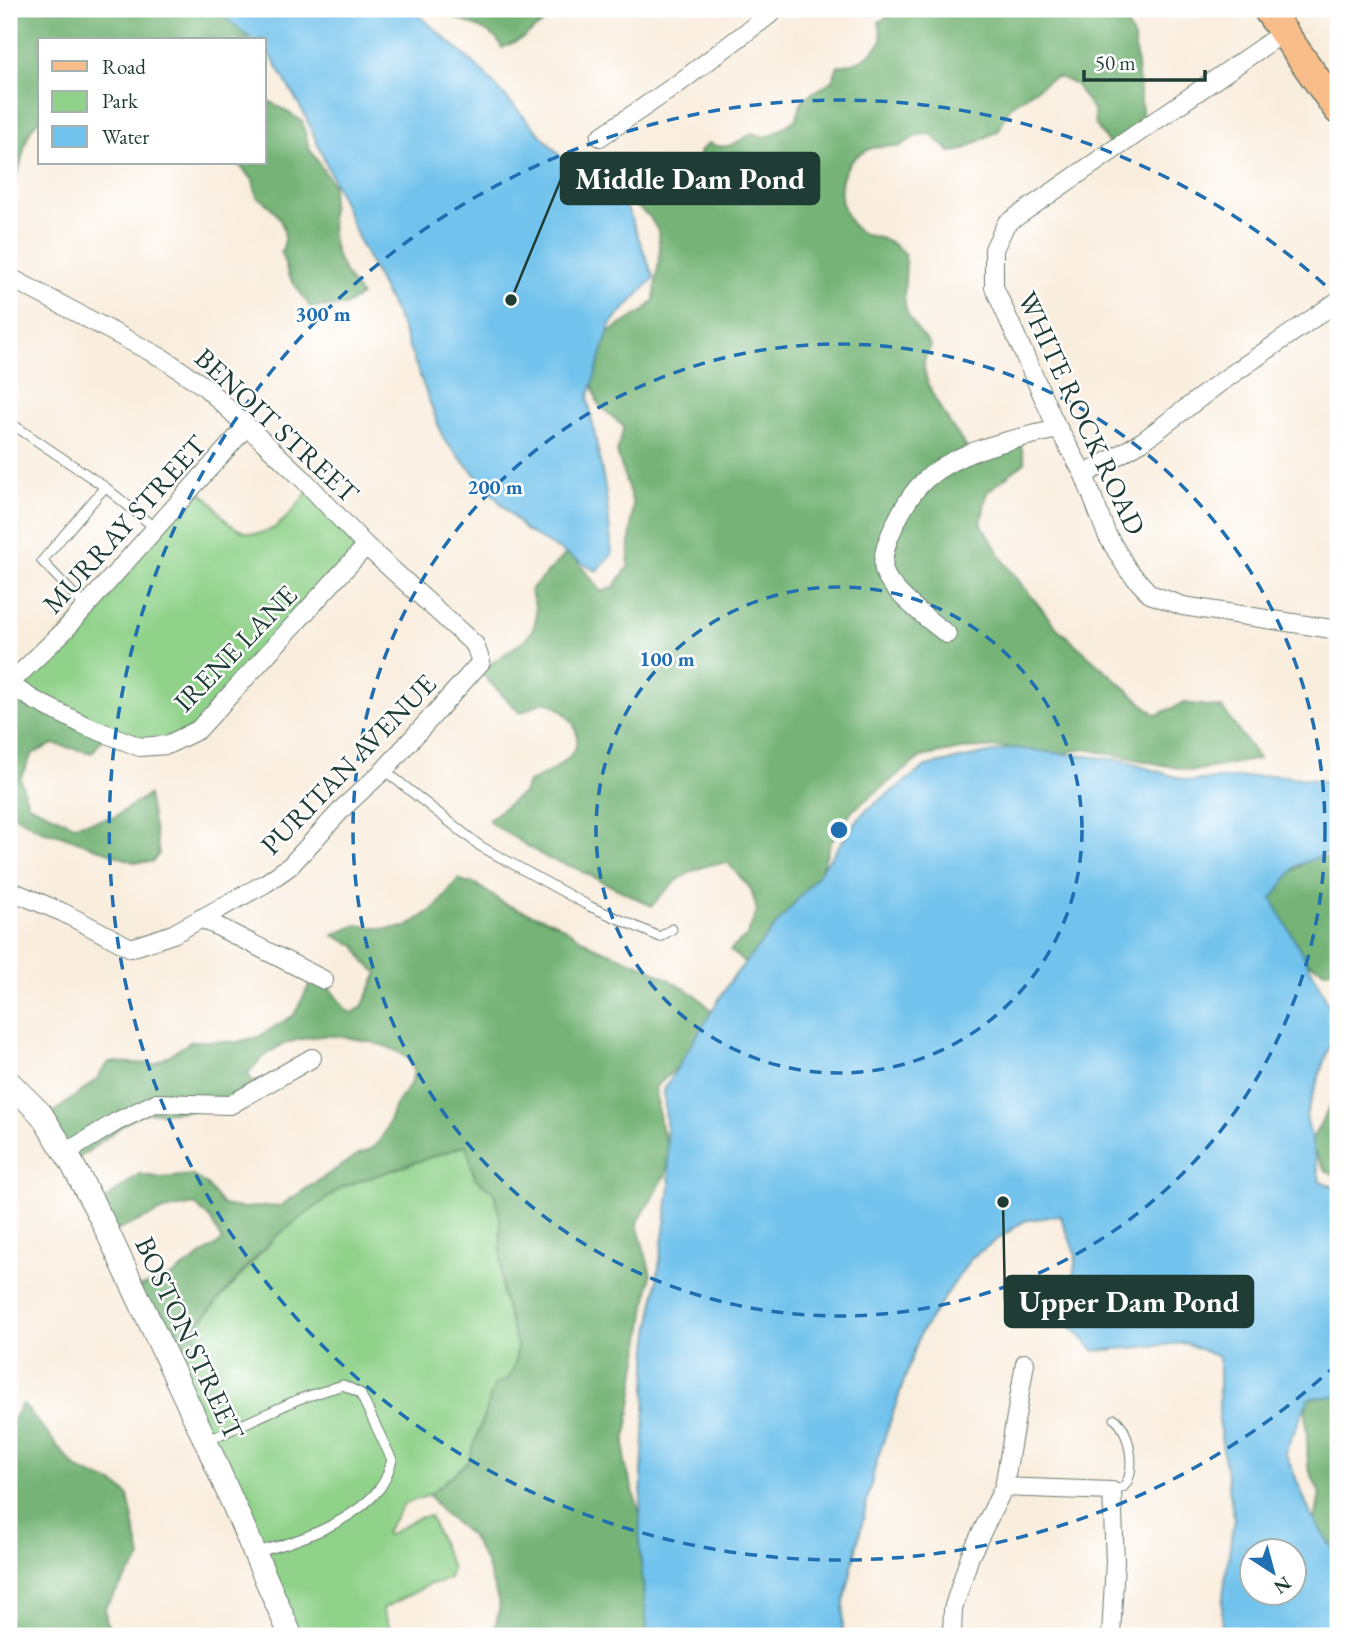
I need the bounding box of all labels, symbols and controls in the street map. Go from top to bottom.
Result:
legend [38,38,266,164]
scale bar [1084,38,1205,82]
text: 50 m [1095,49,1136,76]
text: Road [102,53,146,80]
text: Park [102,87,139,114]
text: Water [102,123,149,150]
callout: Middle Dam Pond [561,153,819,204]
text: Middle Dam Pond [575,159,805,198]
street label: WHITE ROCK ROAD [1010,285,1154,541]
text: 300 m [295,300,351,327]
street label: BENOIT STREET [187,340,367,511]
street label: MURRAY STREET [34,427,214,621]
text: 200 m [467,473,523,500]
street label: IRENE LANE [166,577,305,719]
text: 100 m [639,645,695,672]
street label: PURITAN AVENUE [252,666,444,862]
centre of rings [827,818,851,842]
street label: BOSTON STREET [127,1231,253,1446]
callout: Upper Dam Pond [1005,1276,1253,1327]
text: Upper Dam Pond [1019,1282,1240,1321]
north arrow [1238,1536,1308,1606]
text: N [1269,1571,1296,1600]

